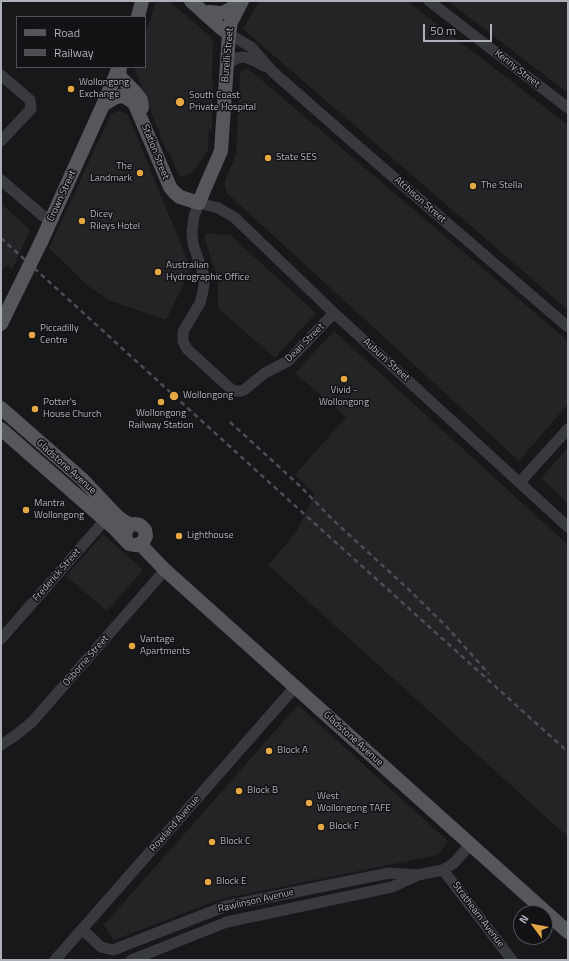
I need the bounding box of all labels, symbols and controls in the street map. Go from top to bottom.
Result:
legend [16,16,146,68]
scale bar [425,16,494,42]
text: 50 m [430,21,456,40]
text: Road [54,23,80,42]
street label: Burelli Street [220,27,236,83]
text: Railway [54,43,94,62]
street label: Kenny Street [492,48,542,90]
place label: Wollongong Exchange [79,77,129,100]
marker: Wollongong Exchange [66,84,76,94]
place label: South Coast Private Hospital [189,90,256,114]
marker: South Coast Private Hospital [174,96,186,108]
street label: Station Street [139,123,171,181]
place label: State SES [276,152,317,164]
marker: State SES [263,153,273,163]
place label: The Landmark [90,161,132,184]
marker: The Landmark [135,168,145,178]
street label: Crown Street [45,169,79,223]
street label: Atchison Street [392,174,448,226]
place label: The Stella [481,180,522,192]
marker: The Stella [468,181,478,191]
place label: Dicey Rileys Hotel [90,209,140,232]
marker: Dicey Rileys Hotel [77,216,87,226]
place label: Australian Hydrographic Office [166,260,249,284]
marker: Australian Hydrographic Office [153,267,163,277]
street label: Dean Street [283,321,327,365]
place label: Piccadilly Centre [40,323,79,346]
marker: Piccadilly Centre [27,330,37,340]
street label: Auburn Street [360,336,412,384]
marker: Vivid - Wollongong [339,374,349,384]
place label: Vivid - Wollongong [319,385,369,408]
marker: Wollongong [168,390,180,402]
place label: Wollongong [183,390,233,402]
place label: Potter's House Church [43,397,101,420]
marker: Wollongong Railway Station [156,397,166,407]
marker: Potter's House Church [30,404,40,414]
place label: Wollongong Railway Station [128,408,194,432]
street label: Gladstone Avenue [34,437,98,497]
place label: Mantra Wollongong [34,498,84,522]
marker: Mantra Wollongong [21,505,31,515]
place label: Lighthouse [187,530,234,542]
marker: Lighthouse [174,531,184,541]
street label: Frederick Street [31,546,83,604]
street label: Osborne Street [61,633,111,689]
place label: Vantage Apartments [140,634,190,658]
marker: Vantage Apartments [127,641,137,651]
street label: Gladstone Avenue [321,709,385,769]
place label: Block A [277,745,308,757]
marker: Block A [264,746,274,756]
place label: Block B [247,785,278,797]
marker: Block B [234,786,244,796]
place label: West Wollongong TAFE [317,791,391,814]
street label: Rowland Avenue [147,794,203,854]
marker: West Wollongong TAFE [304,798,314,808]
place label: Block F [329,821,359,833]
marker: Block F [316,822,326,832]
place label: Block C [220,836,251,848]
marker: Block C [207,837,217,847]
place label: Block E [216,876,247,888]
marker: Block E [203,877,213,887]
street label: Strathearn Avenue [450,880,506,950]
street label: Rawlinson Avenue [217,886,295,916]
north arrow [513,905,553,945]
text: N [515,912,532,927]

